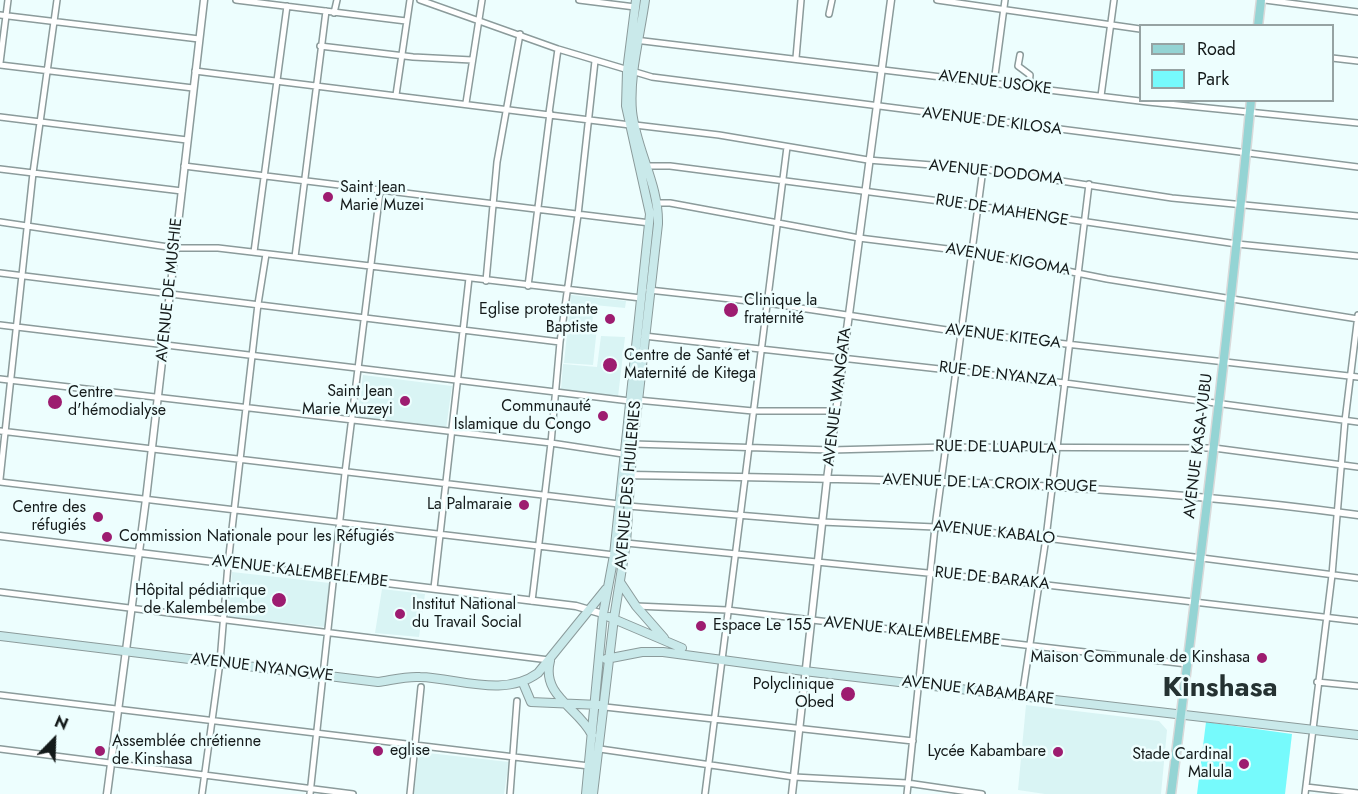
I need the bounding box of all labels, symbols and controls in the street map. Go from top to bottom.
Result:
legend [1139,24,1334,102]
text: Road [1197,36,1236,62]
text: Park [1197,66,1229,92]
street label: AVENUE USOKE [937,67,1053,99]
street label: AVENUE DE KILOSA [921,104,1063,140]
street label: AVENUE DODOMA [928,156,1064,190]
place label: Saint Jean Marie Muzei [340,178,424,216]
marker: Saint Jean Marie Muzei [321,190,335,204]
street label: RUE DE MAHENGE [934,191,1070,231]
street label: AVENUE DE MUSHIE [153,217,187,363]
street label: AVENUE KIGOMA [944,240,1072,280]
place label: Clinique la fraternité [744,291,817,329]
place label: Eglise protestante Baptiste [479,300,598,338]
marker: Clinique la fraternité [722,301,740,319]
marker: Eglise protestante Baptiste [603,312,617,326]
street label: AVENUE KITEGA [944,320,1062,354]
street label: AVENUE WANGATA [820,327,856,467]
place label: Centre de Santé et Maternité de Kitega [624,346,756,384]
marker: Centre de Santé et Maternité de Kitega [601,356,619,374]
street label: RUE DE NYANZA [938,358,1058,392]
street label: AVENUE KASA-VUBU [1181,372,1217,520]
place label: Saint Jean Marie Muzeyi [302,382,393,420]
place label: Centre d'hémodialyse [68,383,166,421]
marker: Centre d'hémodialyse [46,393,64,411]
marker: Saint Jean Marie Muzeyi [398,394,412,408]
place label: Communauté Islamique du Congo [454,397,591,435]
street label: AVENUE DES HUILERIES [612,400,646,570]
marker: Communauté Islamique du Congo [596,409,610,423]
street label: RUE DE LUAPULA [935,437,1057,459]
street label: AVENUE DE LA CROIX ROUGE [882,471,1098,497]
place label: La Palmaraie [427,495,512,515]
place label: Centre des réfugiés [12,498,86,536]
marker: La Palmaraie [517,498,531,512]
marker: Centre des réfugiés [91,510,105,524]
street label: AVENUE KABALO [932,517,1056,549]
place label: Commission Nationale pour les Réfugiés [119,527,394,547]
marker: Commission Nationale pour les Réfugiés [100,530,114,544]
street label: AVENUE KALEMBELEMBE [211,552,389,592]
street label: RUE DE BARAKA [934,563,1050,595]
place label: Hôpital pédiatrique de Kalembelembe [135,581,266,619]
marker: Hôpital pédiatrique de Kalembelembe [270,591,288,609]
place label: Institut National du Travail Social [412,595,522,633]
marker: Institut National du Travail Social [393,607,407,621]
street label: AVENUE KALEMBELEMBE [823,613,1001,651]
place label: Espace Le 155 [713,616,811,636]
marker: Espace Le 155 [694,619,708,633]
place label: Maison Communale de Kinshasa [1030,648,1250,668]
street label: AVENUE NYANGWE [190,650,334,686]
marker: Maison Communale de Kinshasa [1255,651,1269,665]
street label: AVENUE KABAMBARE [901,672,1055,710]
district label: Kinshasa [1162,672,1278,706]
place label: Polyclinique Obed [753,675,834,713]
marker: Polyclinique Obed [839,685,857,703]
north arrow [24,710,84,770]
text: N [51,710,72,736]
place label: Assemblée chrétienne de Kinshasa [112,732,261,770]
place label: eglise [390,741,430,761]
place label: Lycée Kabambare [928,742,1046,762]
marker: Assemblée chrétienne de Kinshasa [93,744,107,758]
marker: eglise [371,744,385,758]
marker: Lycée Kabambare [1051,745,1065,759]
place label: Stade Cardinal Malula [1132,745,1232,783]
marker: Stade Cardinal Malula [1237,757,1251,771]

